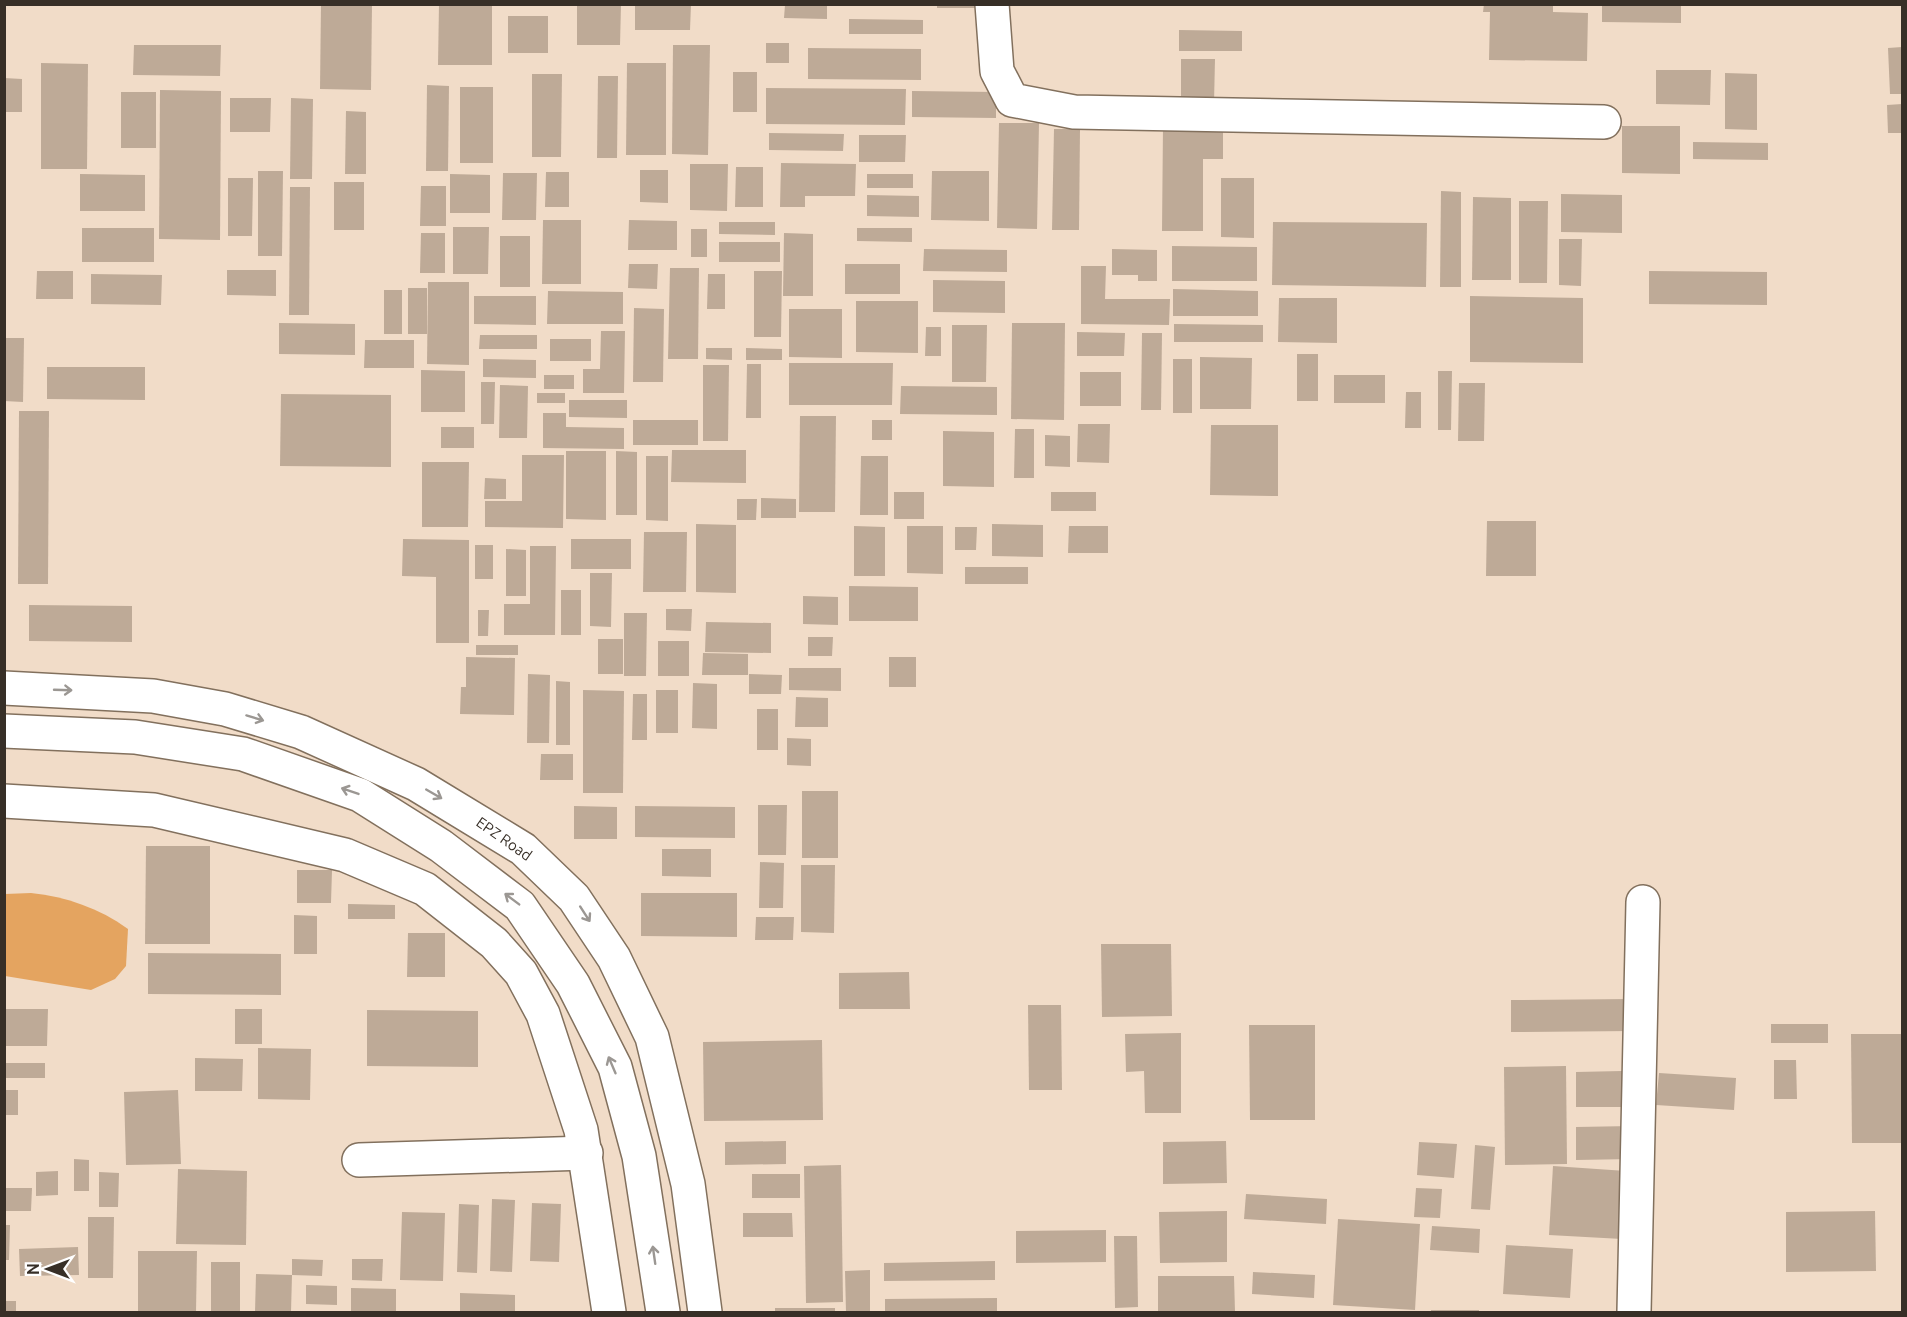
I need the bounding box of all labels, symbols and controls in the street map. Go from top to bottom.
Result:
one-way arrow [52,684,72,695]
one-way arrow [245,713,264,724]
one-way arrow [341,785,360,796]
one-way arrow [425,788,442,800]
street label: EPZ Road [473,813,535,864]
one-way arrow [504,893,520,906]
one-way arrow [579,906,591,922]
one-way arrow [606,1056,618,1074]
north arrow [18,1239,78,1299]
one-way arrow [649,1245,660,1265]
text: N [24,1263,42,1275]

